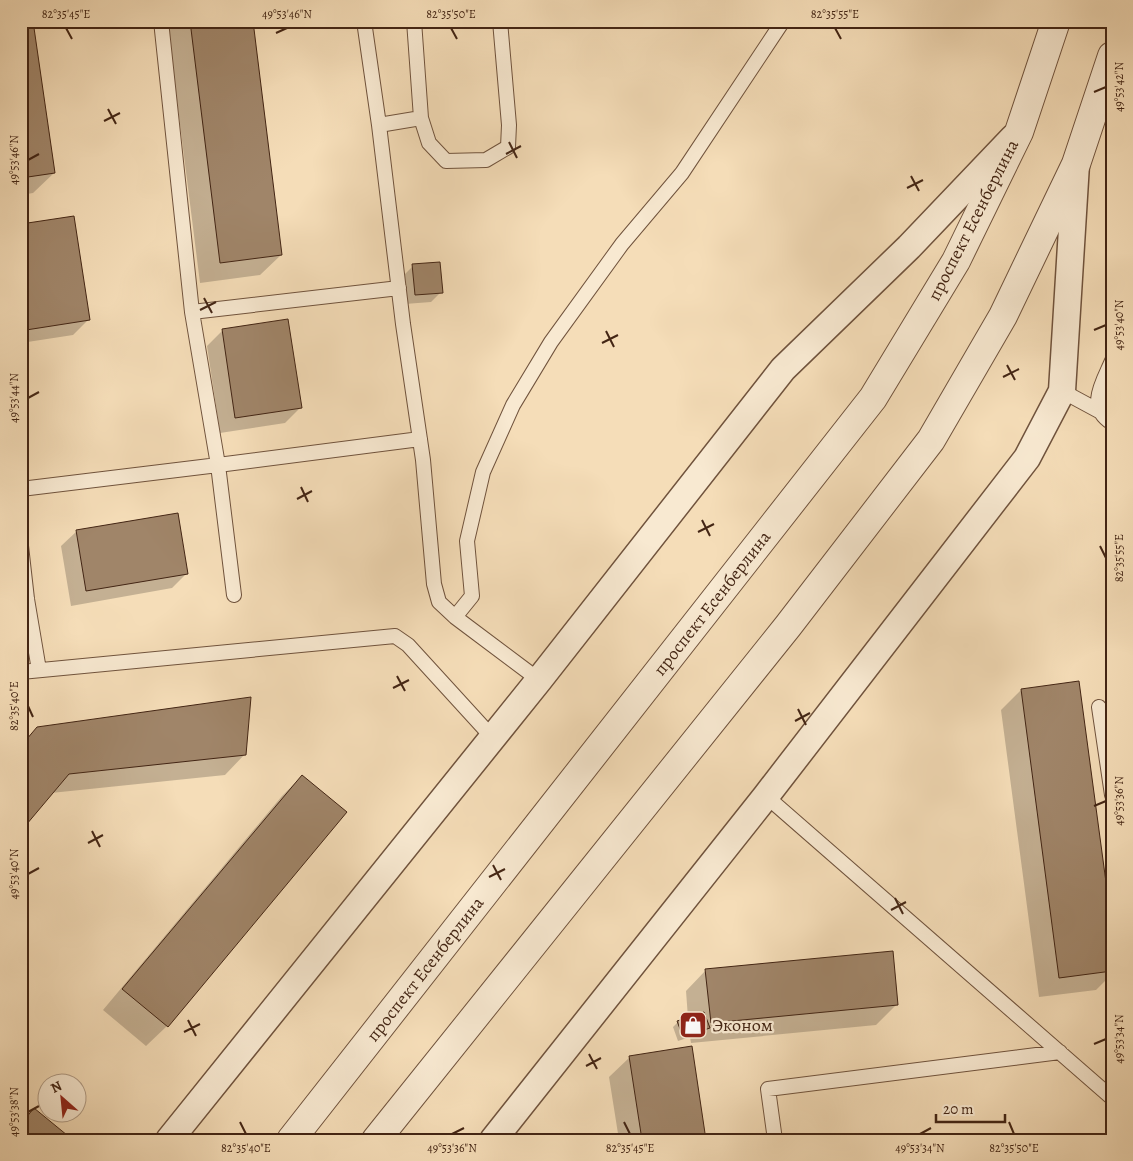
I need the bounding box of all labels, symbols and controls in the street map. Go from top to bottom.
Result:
text: 82°35'45"E [42,6,90,22]
text: 49°53'46"N [262,6,312,22]
text: 82°35'50"E [426,6,476,22]
text: 82°35'55"E [811,6,859,22]
text: 49°53'42"N [1111,62,1127,112]
text: 49°53'46"N [6,135,22,185]
street label: проспект Есенберлина [922,135,1024,305]
text: 49°53'40"N [1111,299,1127,350]
text: 49°53'44"N [6,373,22,423]
street label: проспект Есенберлина [648,525,777,680]
text: 82°35'55"E [1111,534,1127,582]
text: 82°35'40"E [6,681,22,731]
text: 49°53'36"N [1111,776,1127,826]
text: 49°53'40"N [6,848,22,899]
street label: проспект Есенберлина [361,891,490,1046]
shop icon: Эконом [678,1010,708,1040]
place label: Эконом [712,1013,773,1037]
text: 49°53'34"N [1111,1014,1127,1064]
north arrow [38,1074,88,1124]
text: N [47,1076,65,1098]
text: 49°53'38"N [6,1087,22,1137]
scale bar [936,1091,1004,1123]
text: 20 m [943,1099,974,1119]
text: 82°35'40"E [221,1140,271,1156]
text: 49°53'36"N [427,1140,477,1156]
text: 82°35'45"E [606,1140,654,1156]
text: 49°53'34"N [895,1140,945,1156]
text: 82°35'50"E [989,1140,1039,1156]

